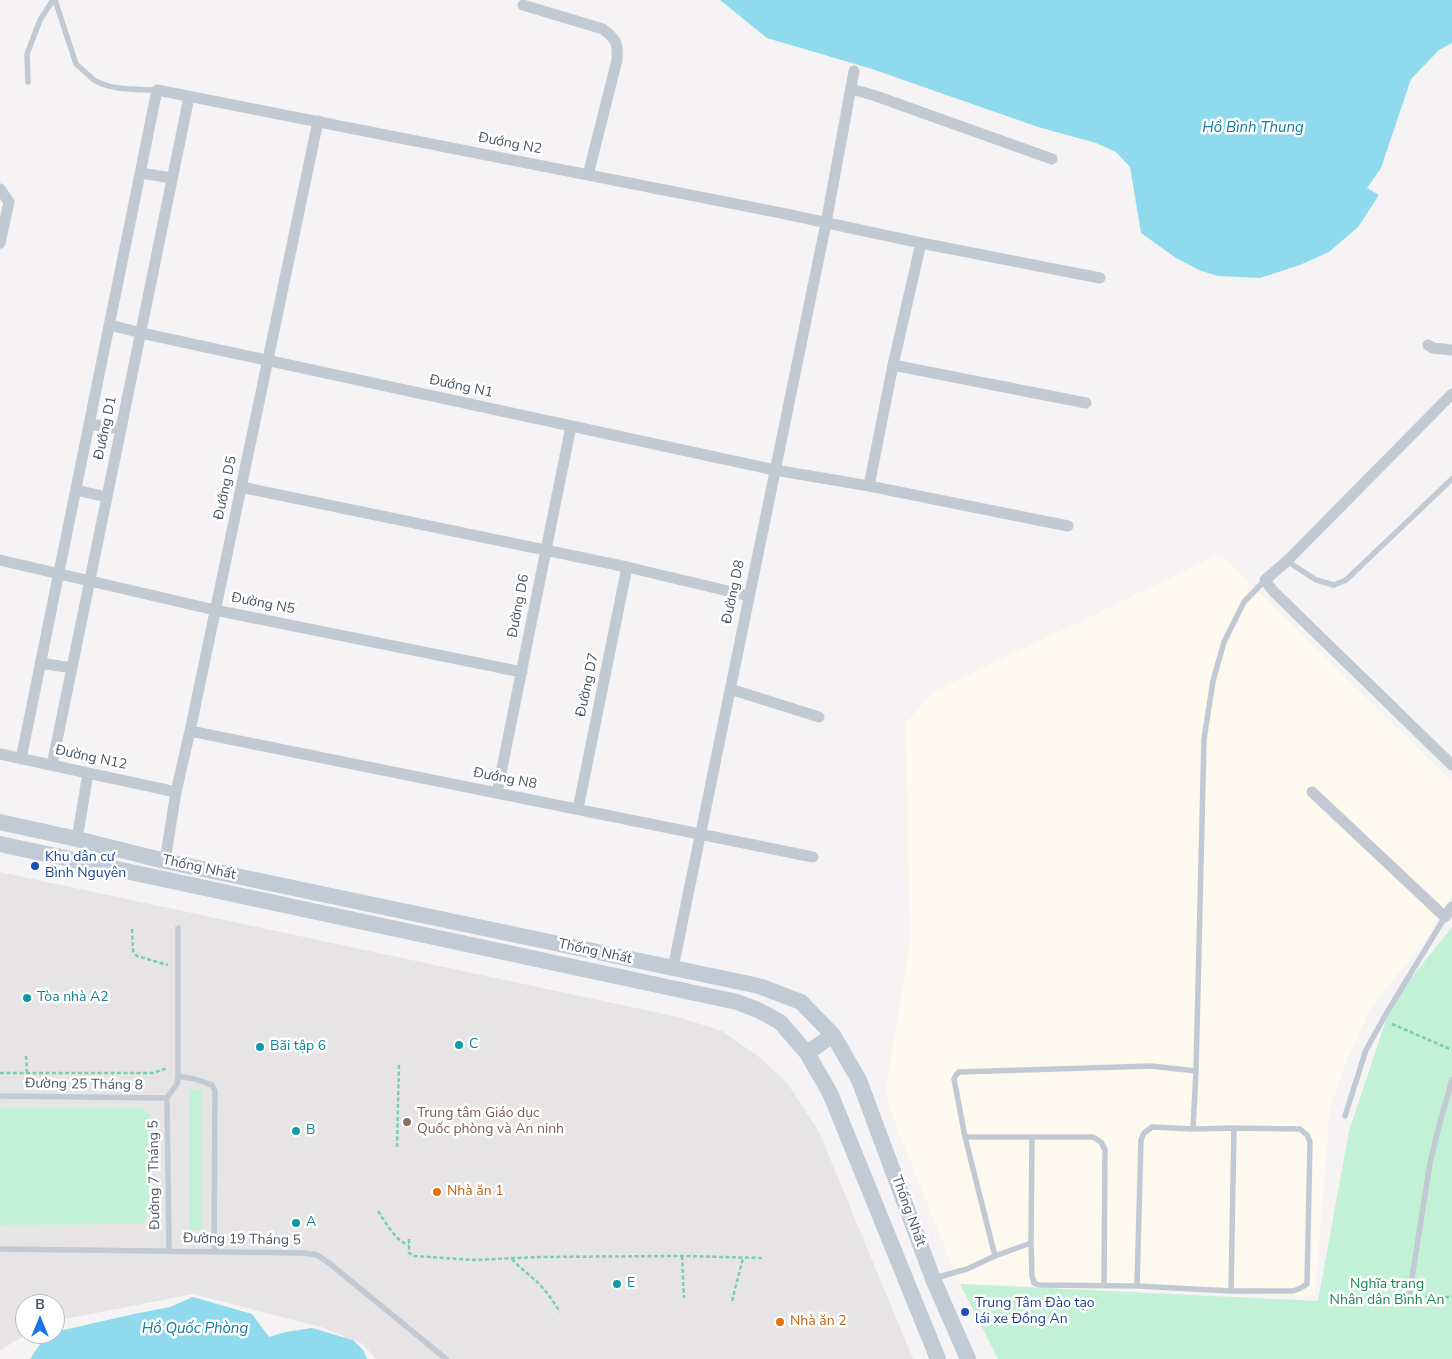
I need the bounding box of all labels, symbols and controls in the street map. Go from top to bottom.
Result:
water label: Hồ Bình Thung [1202,119,1304,137]
street label: Đướng N2 [477,130,543,158]
street label: Đướng N1 [428,372,494,402]
street label: Đướng D1 [91,395,121,461]
street label: Đướng D5 [211,455,241,521]
street label: Đường D8 [719,559,749,625]
street label: Đường D6 [505,573,533,639]
street label: Đường N5 [230,590,296,618]
street label: Đường D7 [573,652,603,718]
street label: Đường N12 [54,742,128,774]
street label: Đướng N8 [472,765,538,793]
place label: Khu dân cư Bình Nguyên [45,850,126,882]
street label: Thống Nhất [161,852,237,884]
marker: Khu dân cư Bình Nguyên [29,860,41,872]
street label: Thống Nhất [557,936,633,968]
place label: Tòa nhà A2 [37,990,109,1006]
marker: Tòa nhà A2 [21,992,33,1004]
place label: C [469,1037,478,1053]
place label: Bãi tập 6 [270,1039,326,1055]
marker: C [453,1039,465,1051]
marker: Bãi tập 6 [254,1041,266,1053]
street label: Đường 25 Tháng 8 [25,1076,143,1094]
place label: Trung tâm Giáo dục Quốc phòng và An ninh [417,1106,564,1138]
marker: Trung tâm Giáo dục Quốc phòng và An ninh [401,1116,413,1128]
street label: Đường 7 Tháng 5 [146,1120,164,1230]
place label: B [306,1123,315,1139]
marker: B [290,1125,302,1137]
street label: Thống Nhất [887,1173,929,1249]
place label: Nhà ăn 1 [447,1184,504,1200]
marker: Nhà ăn 1 [431,1186,443,1198]
place label: A [306,1215,316,1231]
marker: A [290,1217,302,1229]
street label: Đường 19 Tháng 5 [183,1231,301,1249]
place label: E [627,1276,635,1292]
park label: Nghĩa trang Nhân dân Bình An [1330,1277,1444,1310]
marker: E [611,1278,623,1290]
north arrow [15,1294,65,1344]
text: B [35,1295,45,1314]
place label: Trung Tâm Đào tạo lái xe Đồng An [975,1296,1095,1328]
marker: Trung Tâm Đào tạo lái xe Đồng An [959,1306,971,1318]
place label: Nhà ăn 2 [790,1314,847,1330]
marker: Nhà ăn 2 [774,1316,786,1328]
water label: Hồ Quốc Phòng [142,1320,248,1338]

